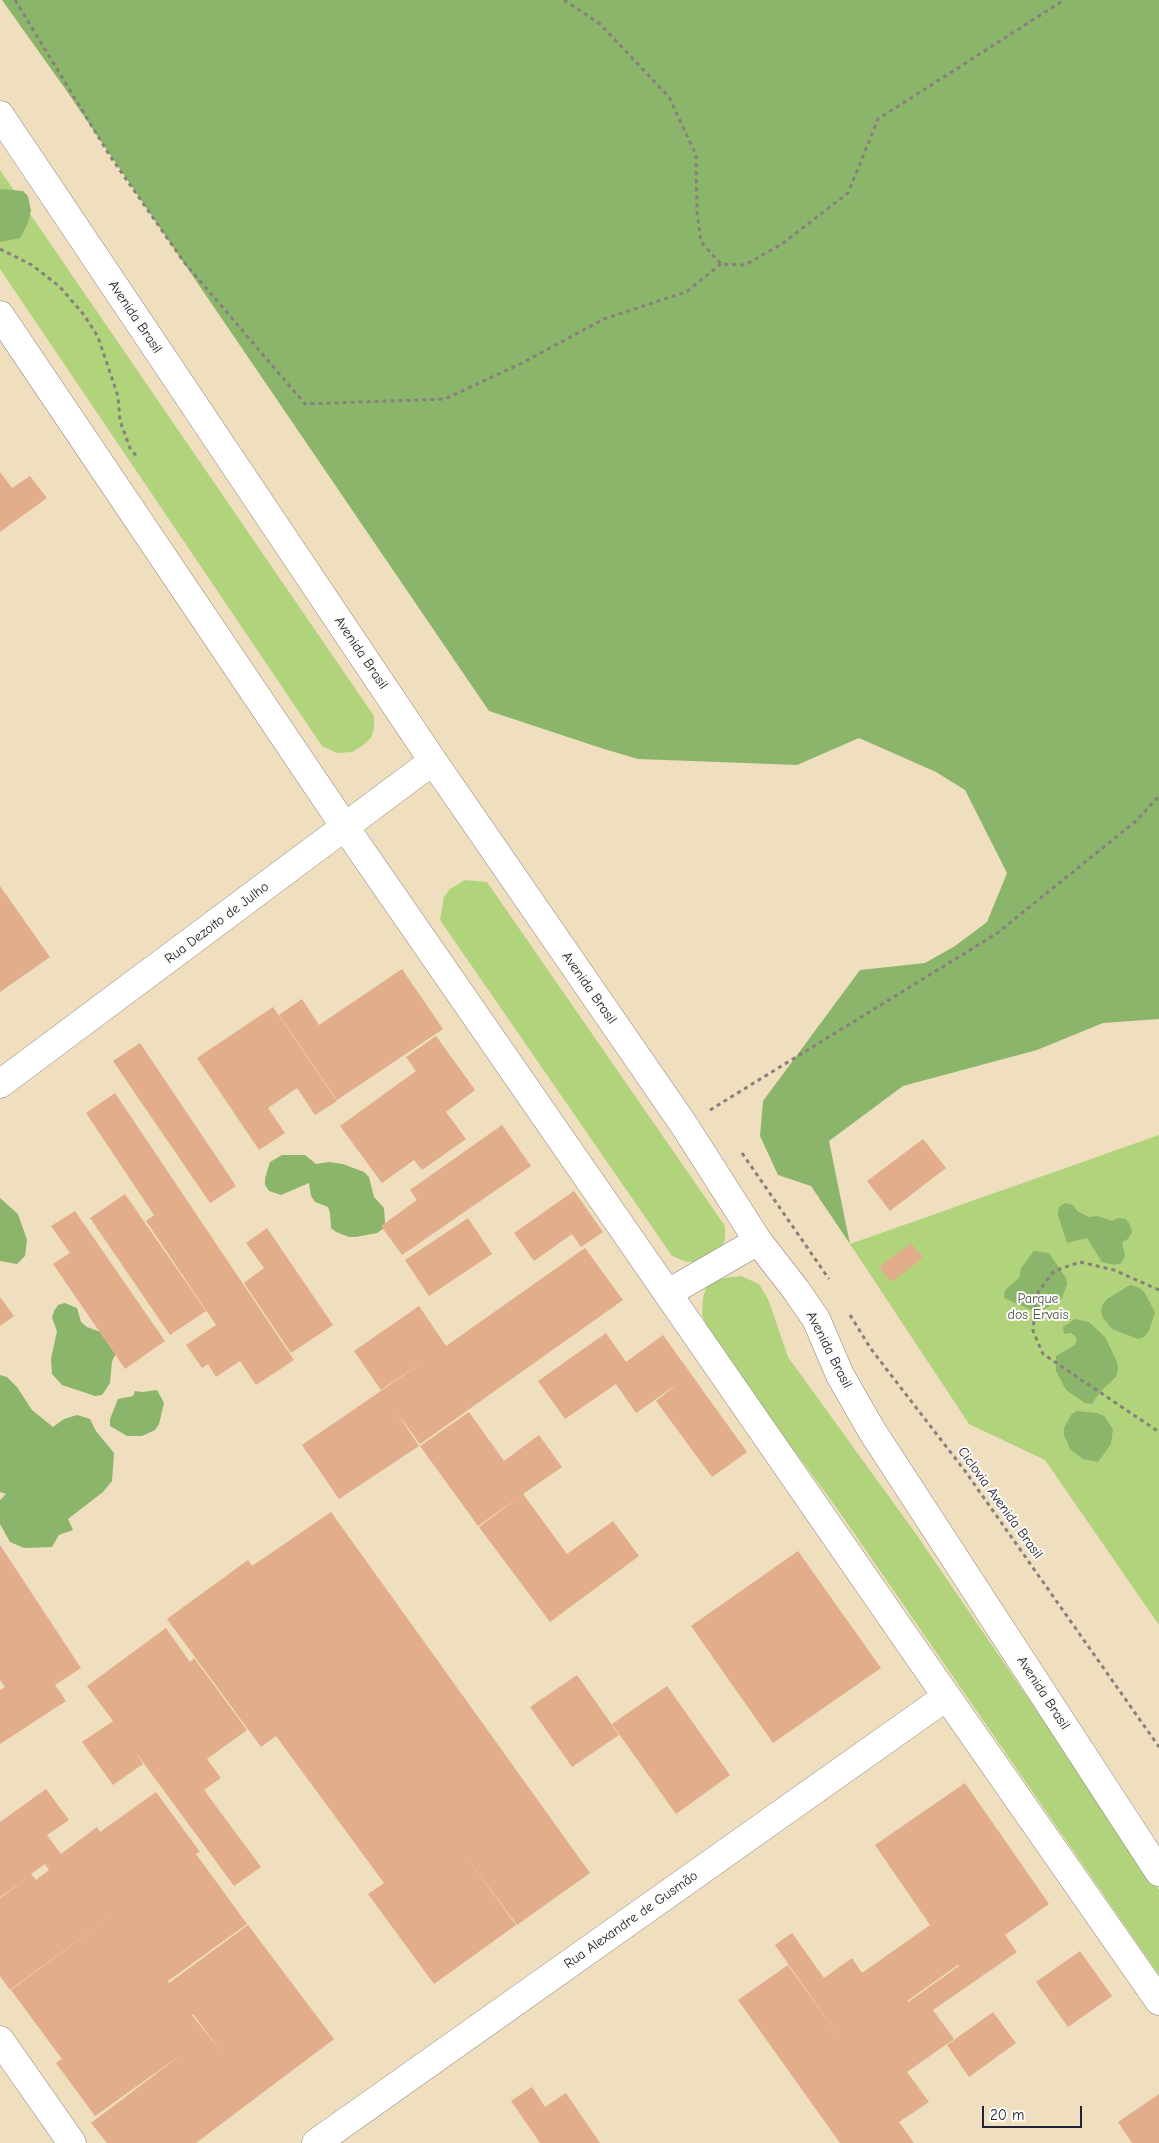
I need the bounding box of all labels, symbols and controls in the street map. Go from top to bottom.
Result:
street label: Avenida Brasil [104,277,166,357]
street label: Avenida Brasil [330,613,392,693]
street label: Rua Dezoito de Julho [162,878,272,968]
street label: Avenida Brasil [558,949,620,1027]
park label: Parque dos Ervais [1007,1291,1069,1324]
street label: Avenida Brasil [802,1309,856,1391]
street label: Ciclovia Avenida Brasil [954,1444,1046,1562]
street label: Avenida Brasil [1013,1653,1073,1733]
street label: Rua Alexandre de Gusmão [561,1867,701,1973]
scale bar [984,2096,1084,2128]
text: 20 m [990,2106,1024,2124]

